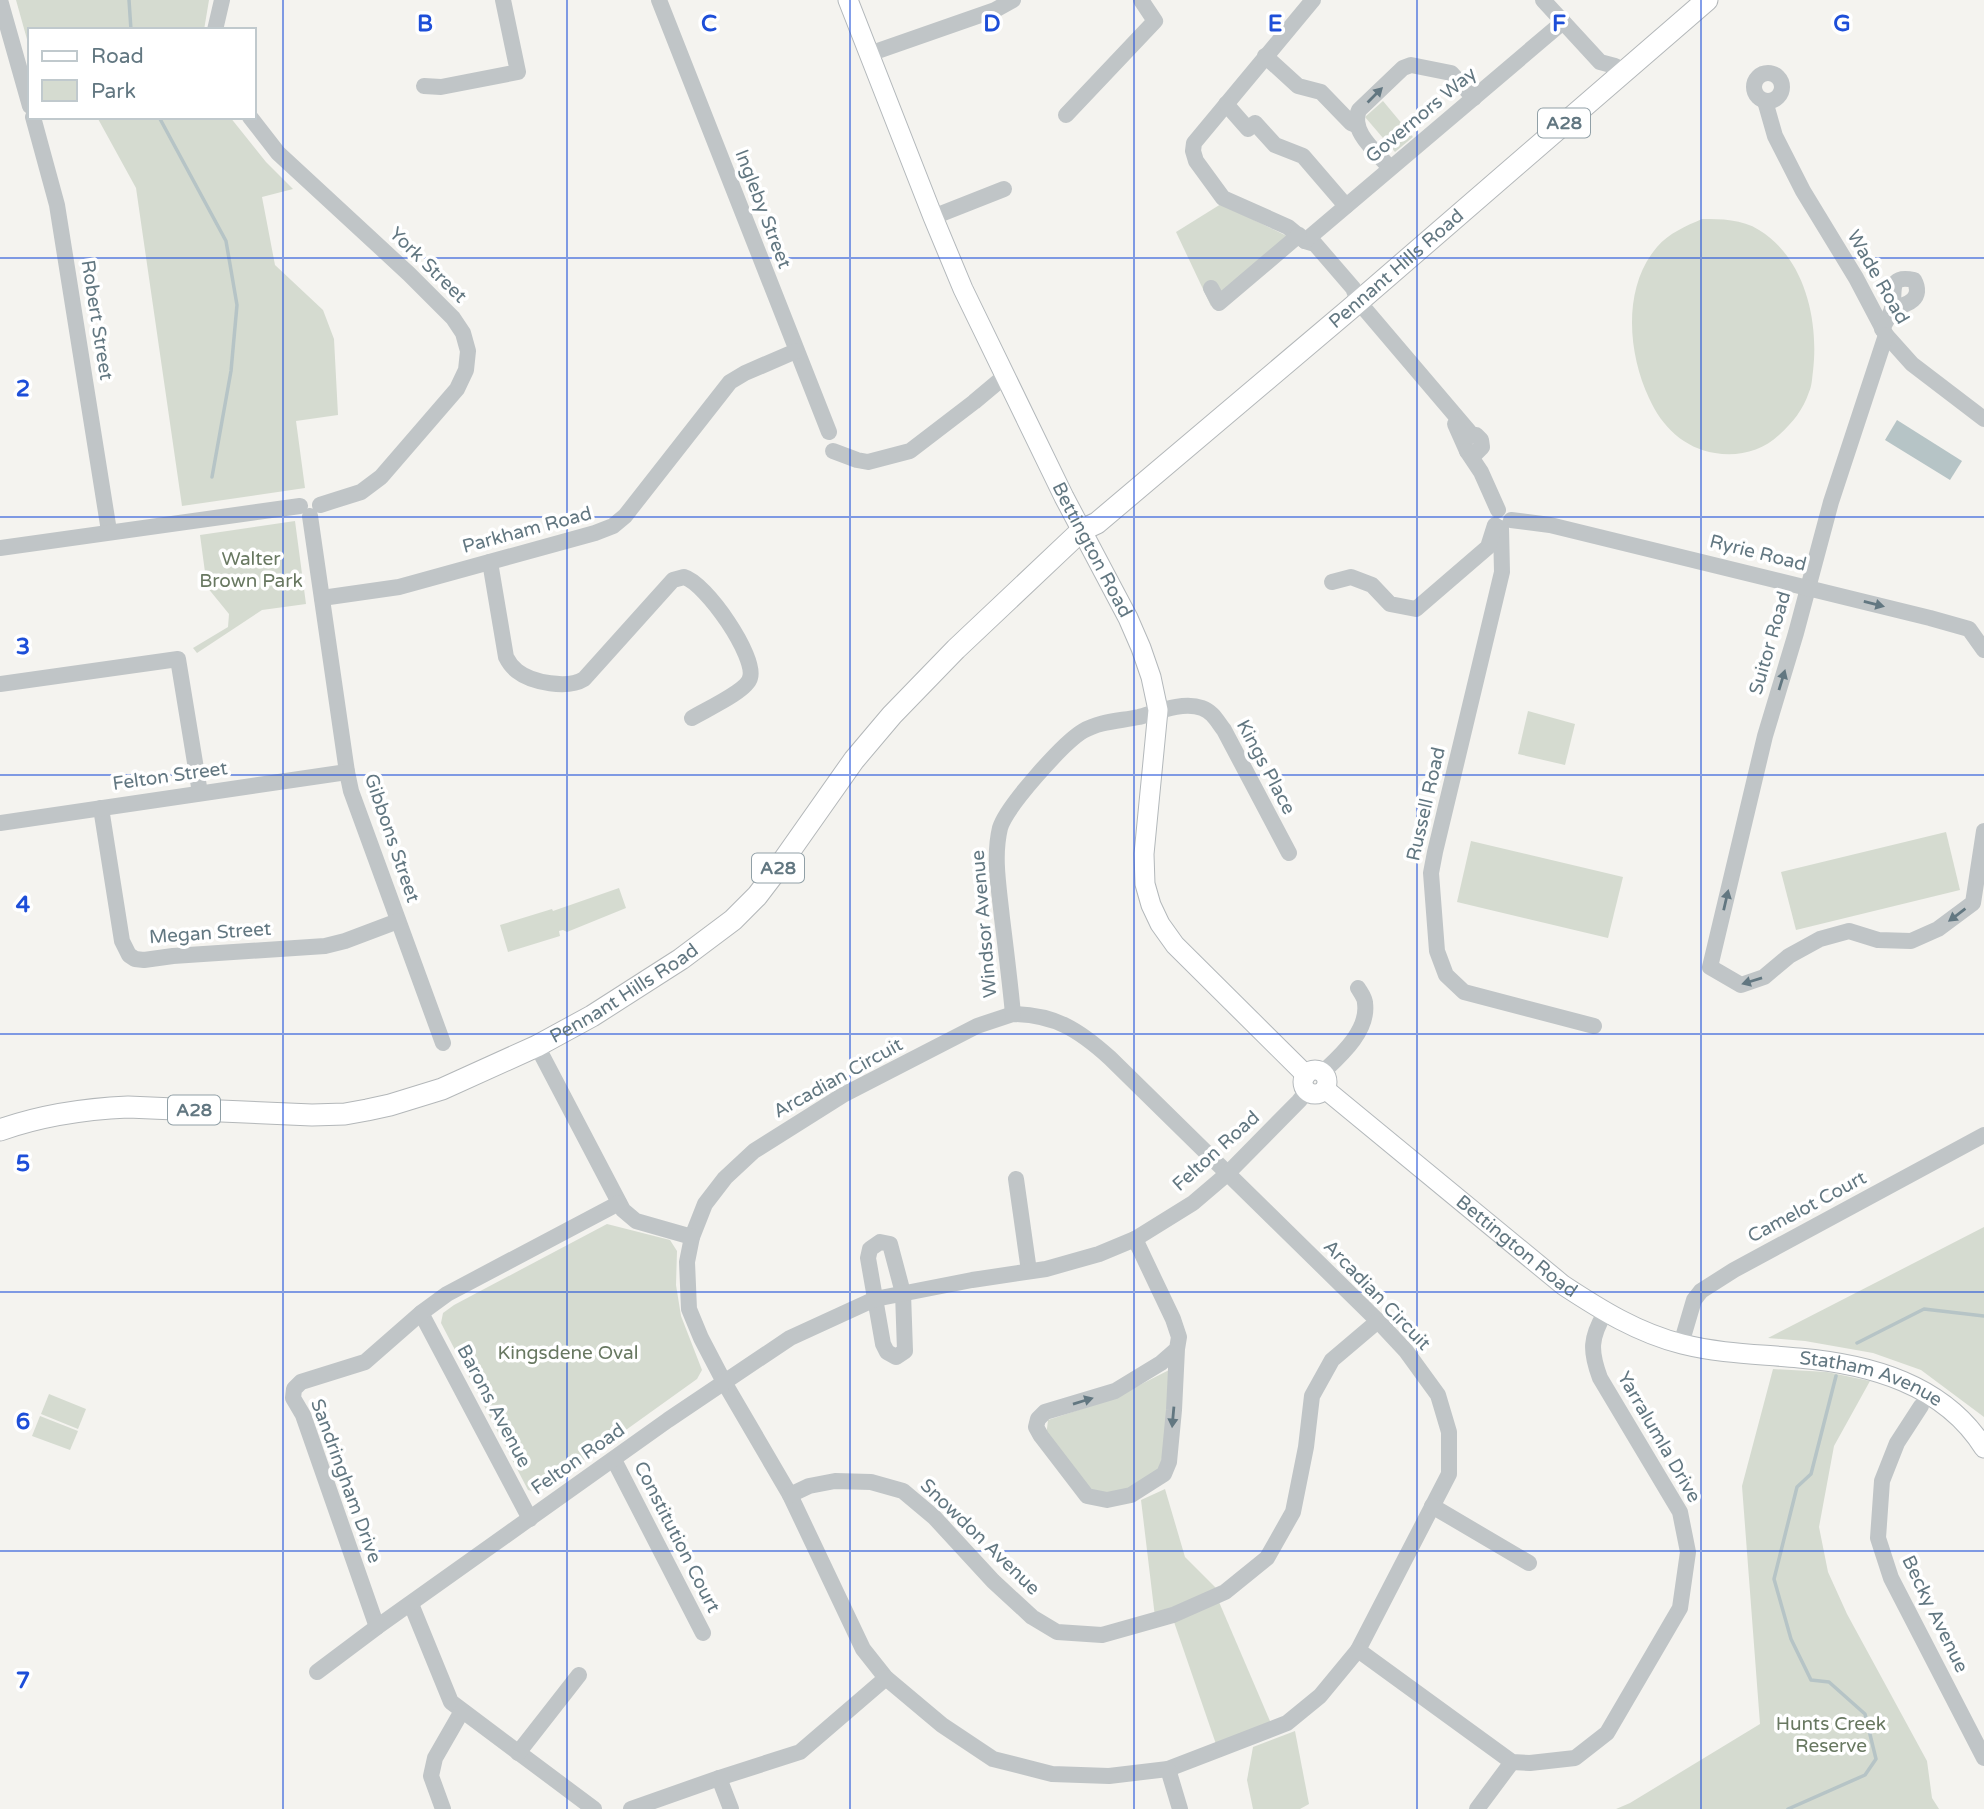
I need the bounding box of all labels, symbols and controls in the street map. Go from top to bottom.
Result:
text: B [417,10,433,38]
text: C [701,10,717,38]
text: D [983,10,1001,38]
text: E [1268,10,1282,38]
text: F [1552,10,1566,38]
text: G [1833,10,1851,38]
legend [28,28,256,119]
text: Road [91,44,144,69]
street label: Governors Way [1361,62,1481,168]
text: Park [91,79,136,104]
one-way arrow [1366,87,1383,104]
road number: A28 [1538,109,1590,138]
street label: Ingleby Street [730,146,796,272]
street label: Pennant Hills Road [1324,205,1468,333]
street label: York Street [385,223,471,307]
street label: Wade Road [1842,226,1914,328]
street label: Robert Street [77,258,117,382]
text: 2 [16,375,30,403]
street label: Bettington Road [1047,479,1137,621]
street label: Parkham Road [460,502,594,558]
street label: Ryrie Road [1707,530,1809,576]
park label: Walter Brown Park [199,548,303,592]
street label: Suitor Road [1745,589,1795,697]
one-way arrow [1863,599,1885,610]
text: 3 [16,633,30,661]
one-way arrow [1777,669,1787,690]
street label: Kings Place [1232,716,1300,818]
street label: Russell Road [1402,745,1450,863]
street label: Felton Street [111,757,229,795]
street label: Gibbons Street [360,771,424,905]
street label: Windsor Avenue [967,849,1001,999]
road number: A28 [752,854,804,882]
one-way arrow [1721,889,1732,911]
text: 4 [16,891,31,919]
one-way arrow [1948,908,1966,922]
street label: Megan Street [148,918,272,948]
street label: Pennant Hills Road [546,939,703,1048]
one-way arrow [1741,976,1762,986]
street label: Arcadian Circuit [770,1033,906,1123]
road number: A28 [168,1096,220,1125]
street label: Felton Road [1168,1106,1264,1196]
text: 5 [16,1150,30,1178]
street label: Camelot Court [1744,1167,1870,1247]
street label: Bettington Road [1452,1191,1581,1302]
street label: Arcadian Circuit [1319,1235,1435,1355]
street label: Barons Avenue [452,1341,536,1471]
park label: Kingsdene Oval [498,1342,638,1364]
street label: Statham Avenue [1799,1347,1946,1411]
street label: Yarralumla Drive [1613,1368,1705,1506]
one-way arrow [1073,1395,1094,1405]
street label: Sandringham Drive [306,1396,386,1566]
one-way arrow [1168,1406,1179,1428]
text: 6 [16,1408,30,1436]
street label: Felton Road [527,1419,629,1499]
street label: Constitution Court [629,1458,725,1616]
street label: Snowdon Avenue [916,1474,1044,1600]
street label: Becky Avenue [1897,1552,1973,1676]
text: 7 [16,1667,30,1695]
park label: Hunts Creek Reserve [1776,1713,1886,1757]

